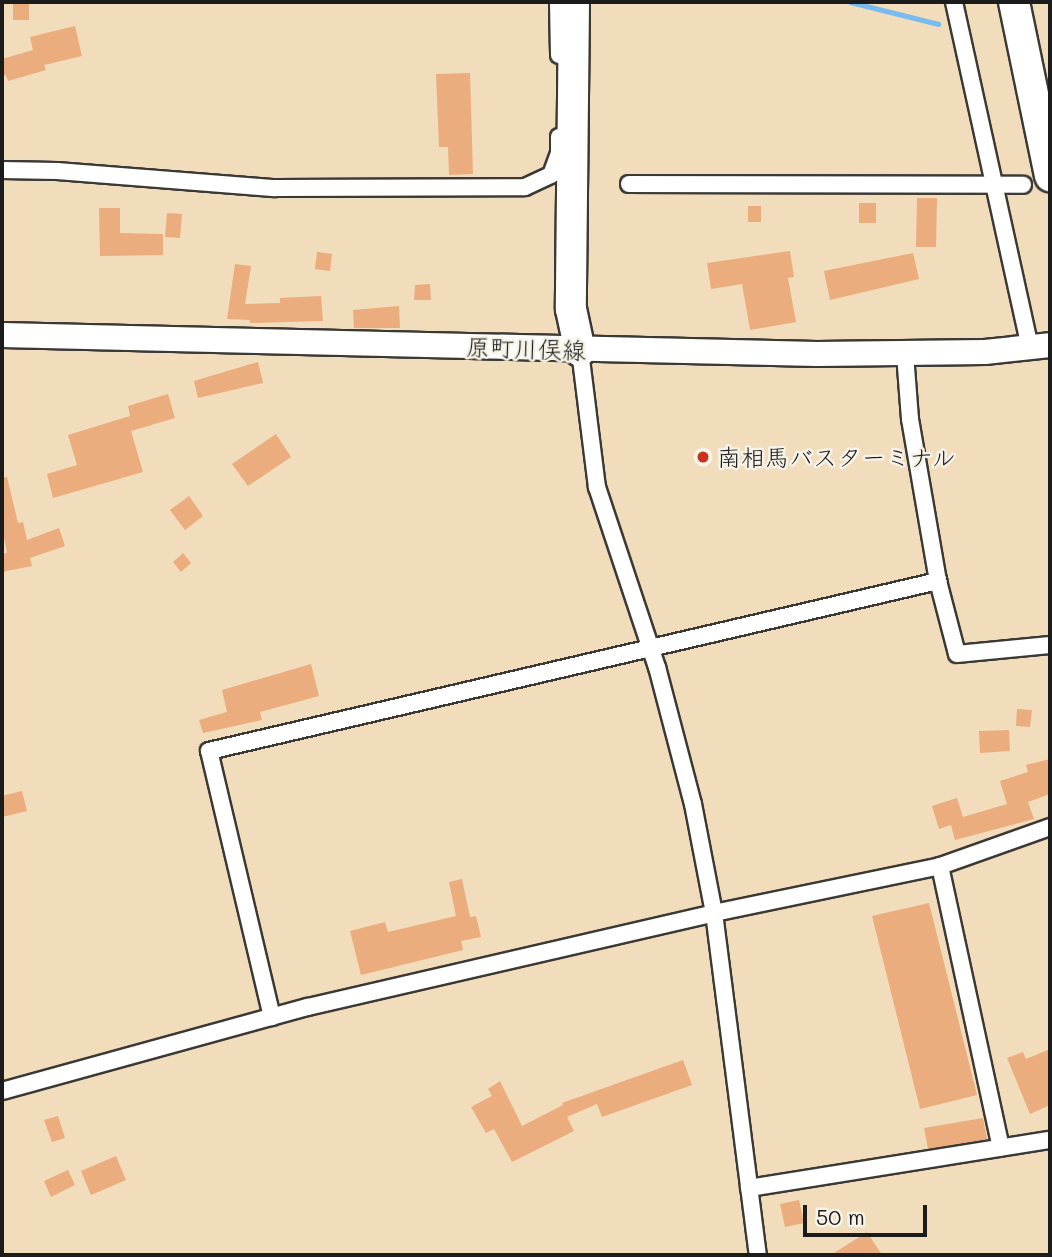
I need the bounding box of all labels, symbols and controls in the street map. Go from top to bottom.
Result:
street label: 原町川俣線 [466,332,586,364]
place label: 南相馬バスターミナル [717,443,957,471]
marker: 南相馬バスターミナル [695,449,711,465]
scale bar [807,1190,931,1234]
text: 50 m [816,1203,865,1230]

